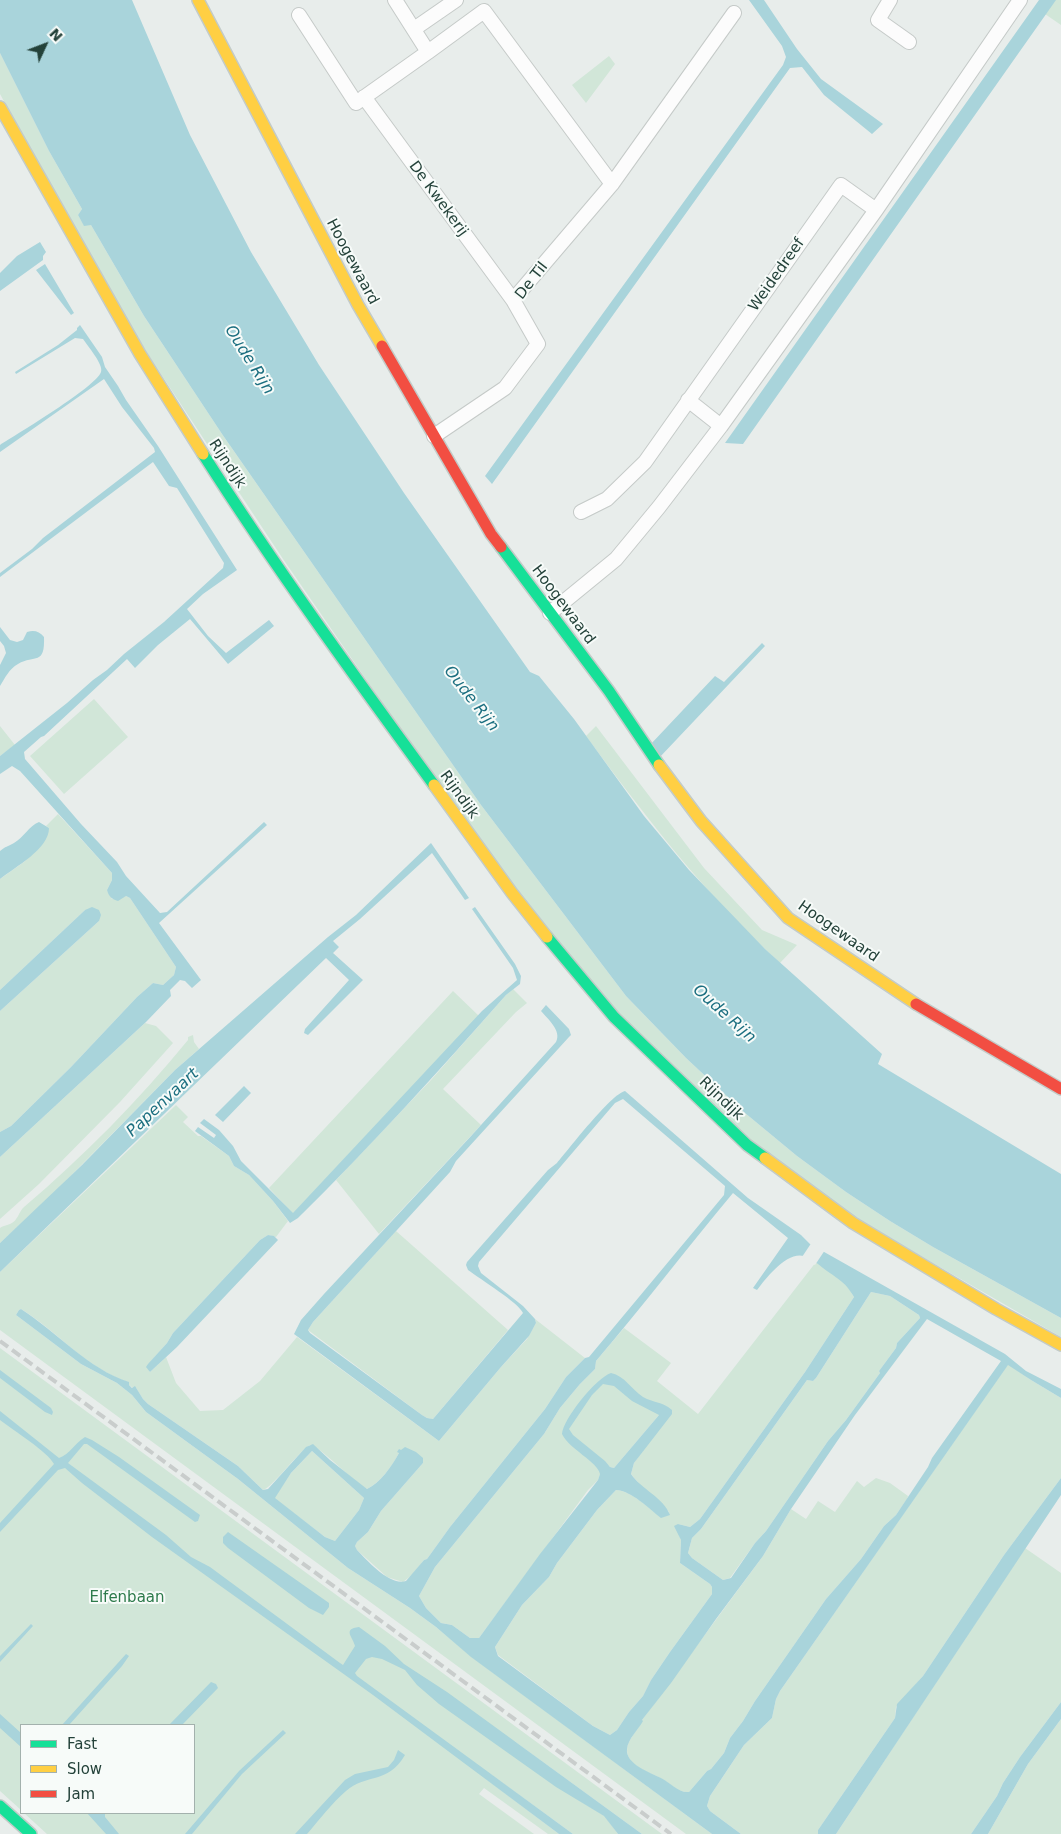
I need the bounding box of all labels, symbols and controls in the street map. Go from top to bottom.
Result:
north arrow [20,20,70,70]
text: N [46,25,66,45]
street label: De Kwekerij [405,158,471,240]
street label: Hoogewaard [322,216,382,308]
street label: Weidedreef [745,235,809,315]
street label: De Til [512,259,552,303]
water label: Oude Rijn [220,322,278,398]
street label: Rijndijk [205,436,249,492]
street label: Hoogewaard [527,562,599,648]
water label: Oude Rijn [439,662,503,736]
street label: Rijndijk [436,768,482,822]
street label: Hoogewaard [794,898,882,966]
water label: Oude Rijn [689,981,759,1047]
water label: Papenvaart [123,1065,203,1141]
street label: Rijndijk [695,1073,747,1125]
park label: Elfenbaan [89,1589,165,1607]
legend [20,1724,195,1814]
text: Fast [67,1735,97,1753]
text: Slow [67,1760,102,1778]
text: Jam [67,1785,95,1803]

